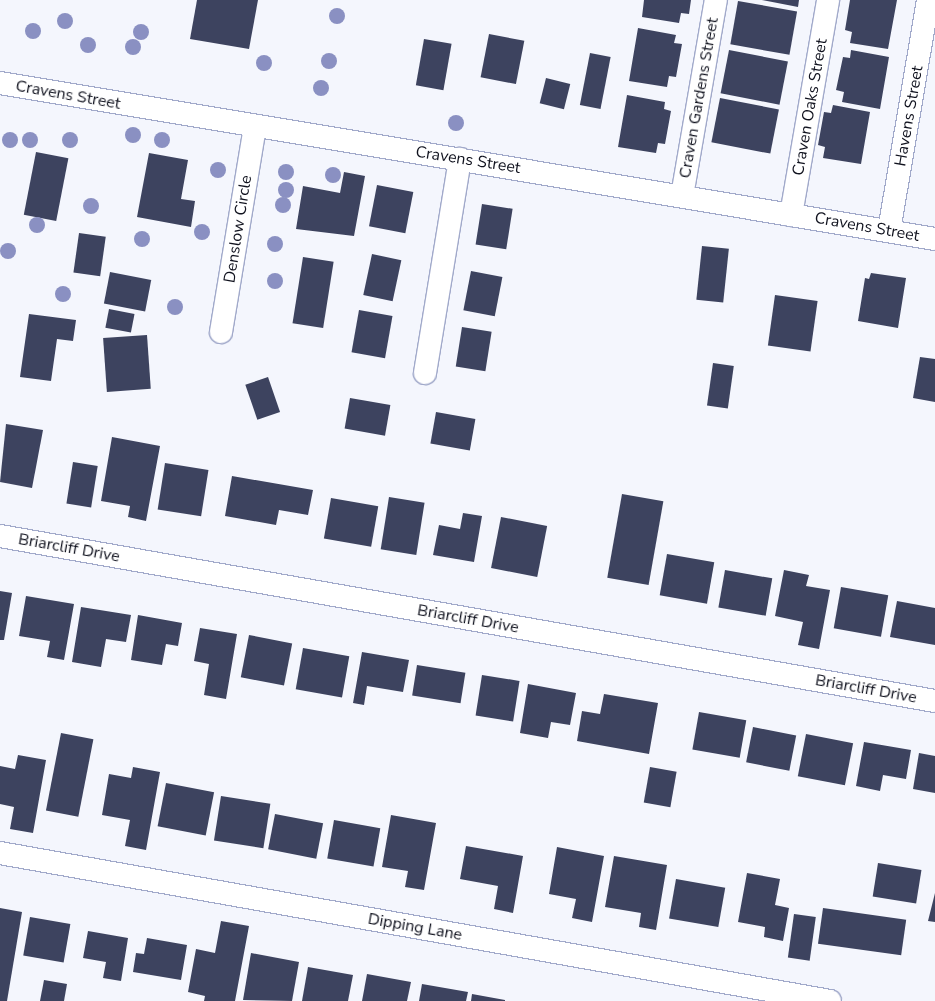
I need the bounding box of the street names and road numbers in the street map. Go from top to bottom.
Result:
street label: Craven Gardens Street [675,16,723,180]
street label: Craven Oaks Street [789,37,831,177]
street label: Havens Street [891,64,927,168]
street label: Cravens Street [14,76,122,114]
street label: Cravens Street [414,142,522,178]
street label: Denslow Circle [220,174,256,284]
street label: Cravens Street [813,208,921,246]
street label: Briarcliff Drive [17,530,121,566]
street label: Briarcliff Drive [416,601,520,637]
street label: Briarcliff Drive [814,671,918,707]
street label: Dipping Lane [366,909,464,945]

